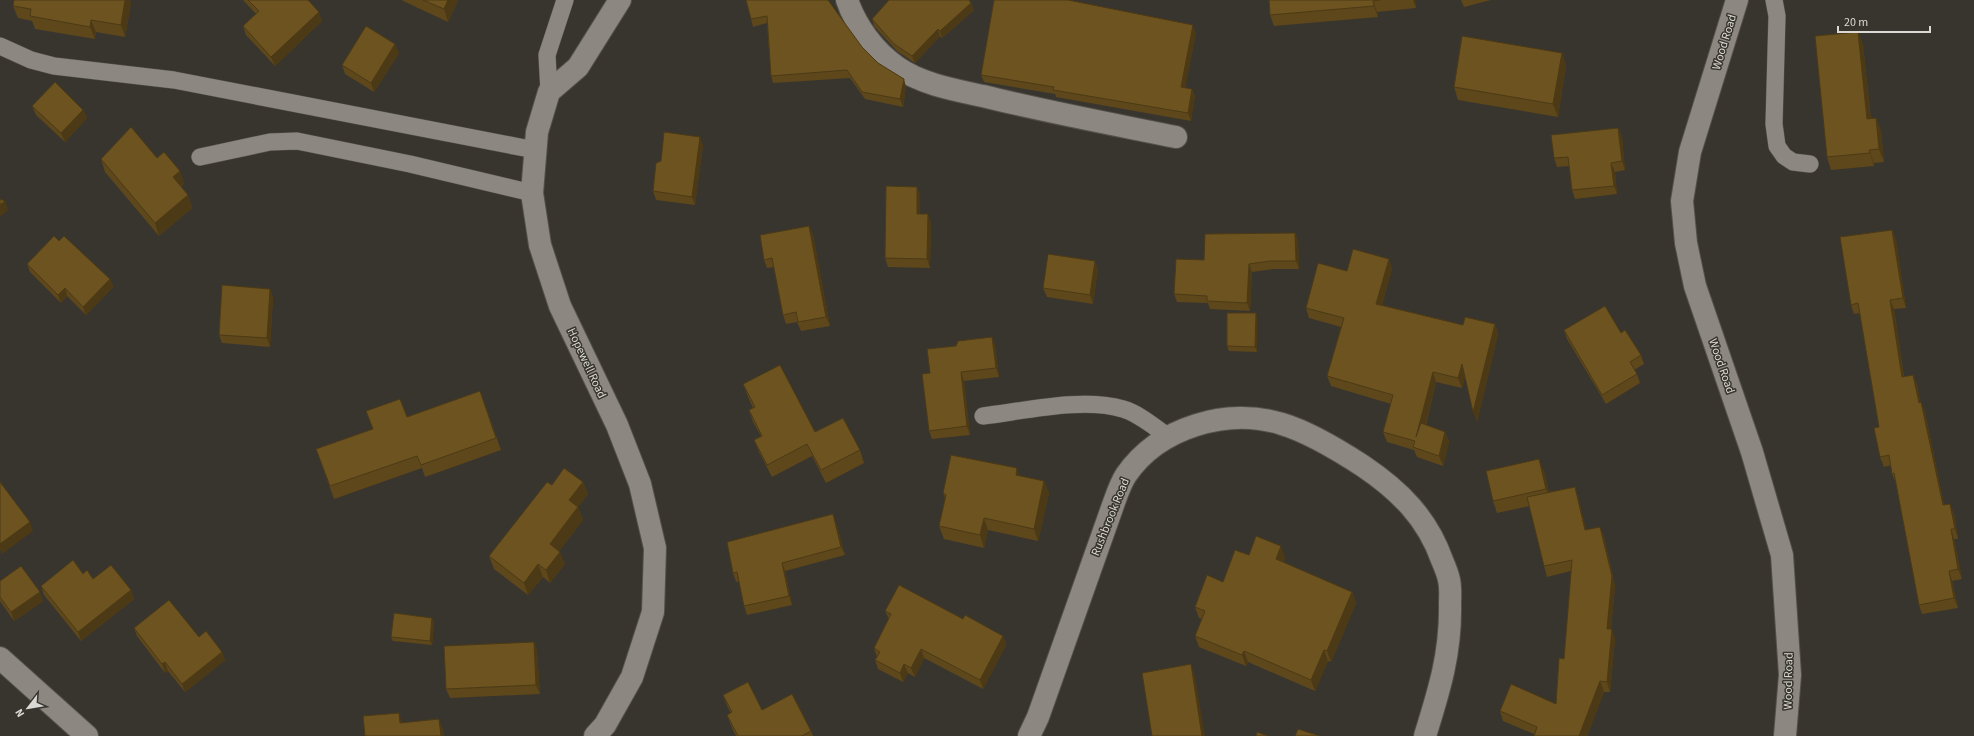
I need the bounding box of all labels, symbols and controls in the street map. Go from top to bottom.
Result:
scale bar [1838,8,1930,34]
street label: Wood Road [1708,12,1741,72]
text: 20 m [1844,14,1868,31]
street label: Hopewell Road [563,325,610,401]
street label: Wood Road [1704,336,1739,396]
street label: Rushbrook Road [1087,476,1134,559]
street label: Wood Road [1780,652,1797,710]
north arrow [8,688,48,728]
text: N [12,706,28,720]

